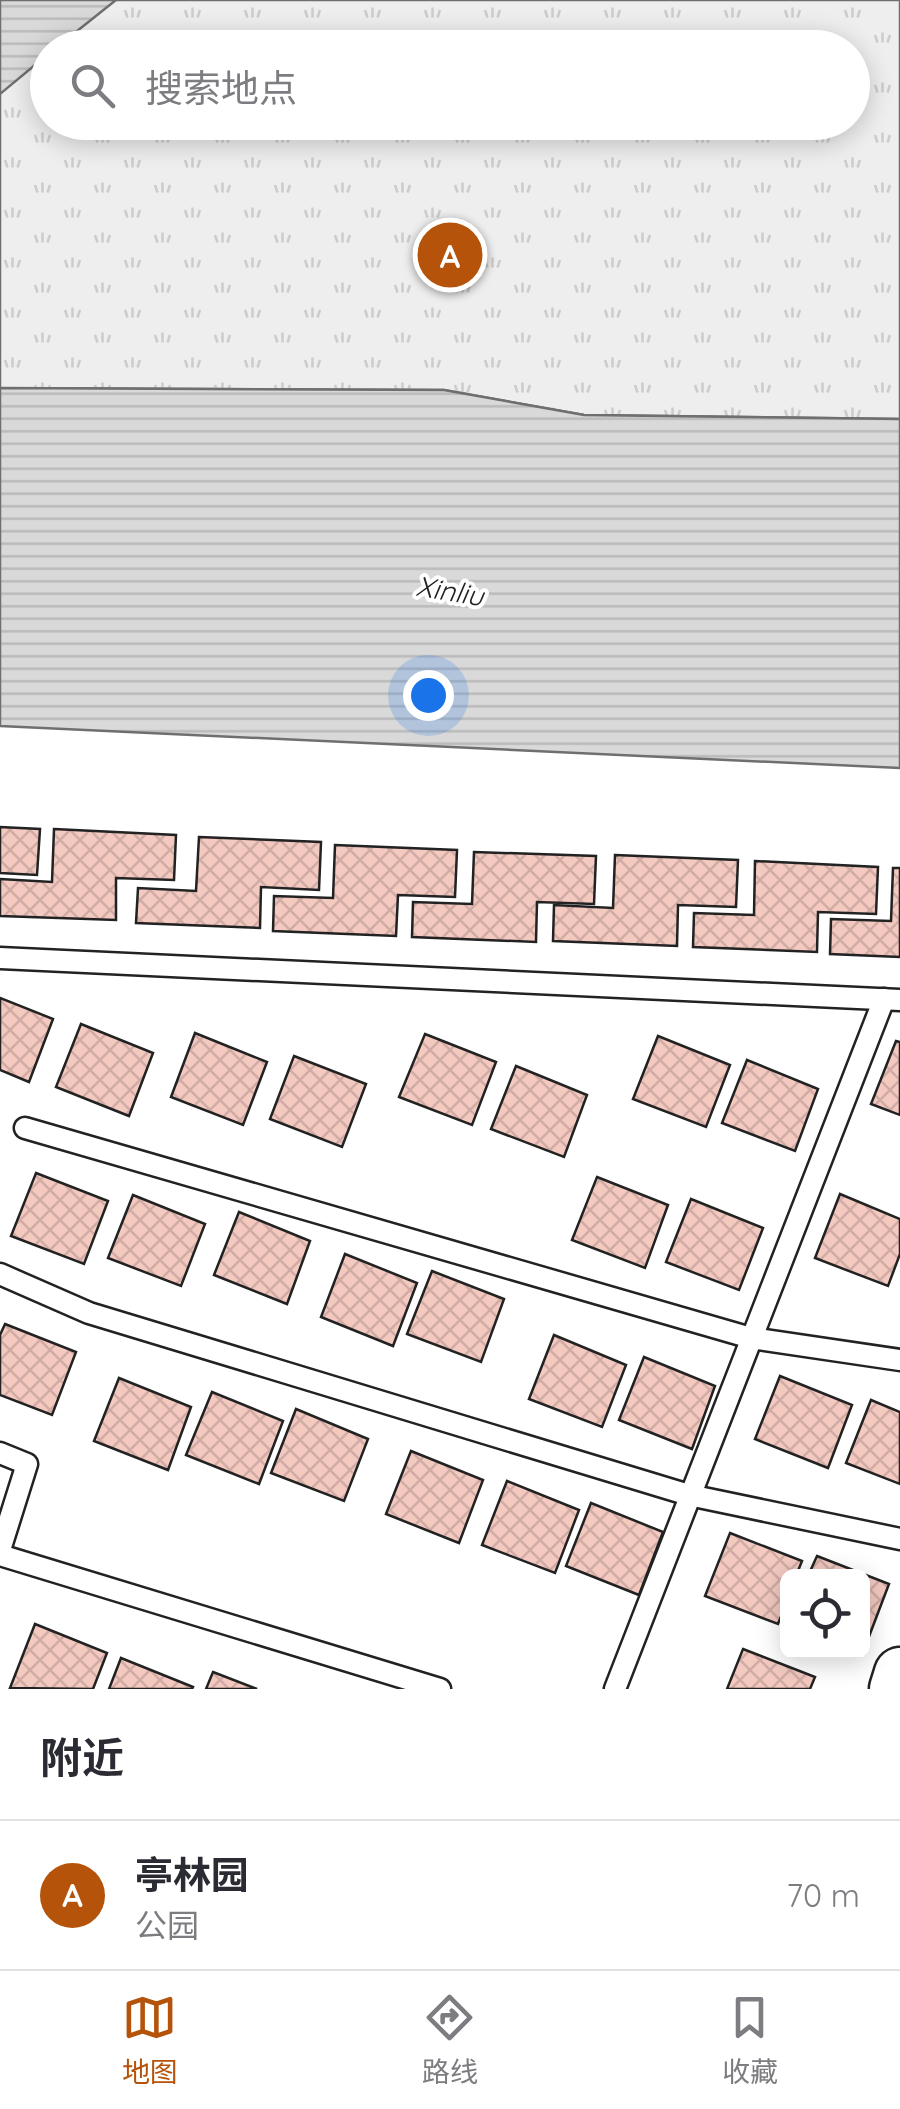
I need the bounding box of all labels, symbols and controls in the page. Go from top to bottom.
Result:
search box [30,30,870,140]
icon: search [65,58,120,113]
text: 搜索地点 [145,64,297,112]
pin: A [418,218,482,292]
water label: Xinliu [414,568,488,613]
your location [403,670,454,721]
map controls [780,1569,870,1659]
button: locate [780,1569,870,1659]
text: 附近 [40,1731,124,1784]
text: 亭林园 [135,1851,249,1899]
text: A [62,1875,83,1915]
text: 70 m [787,1875,860,1915]
text: 公园 [135,1905,199,1945]
tab: 地图 [122,1990,178,2090]
tab: 路线 [422,1990,478,2090]
tab: 收藏 [722,1990,778,2090]

